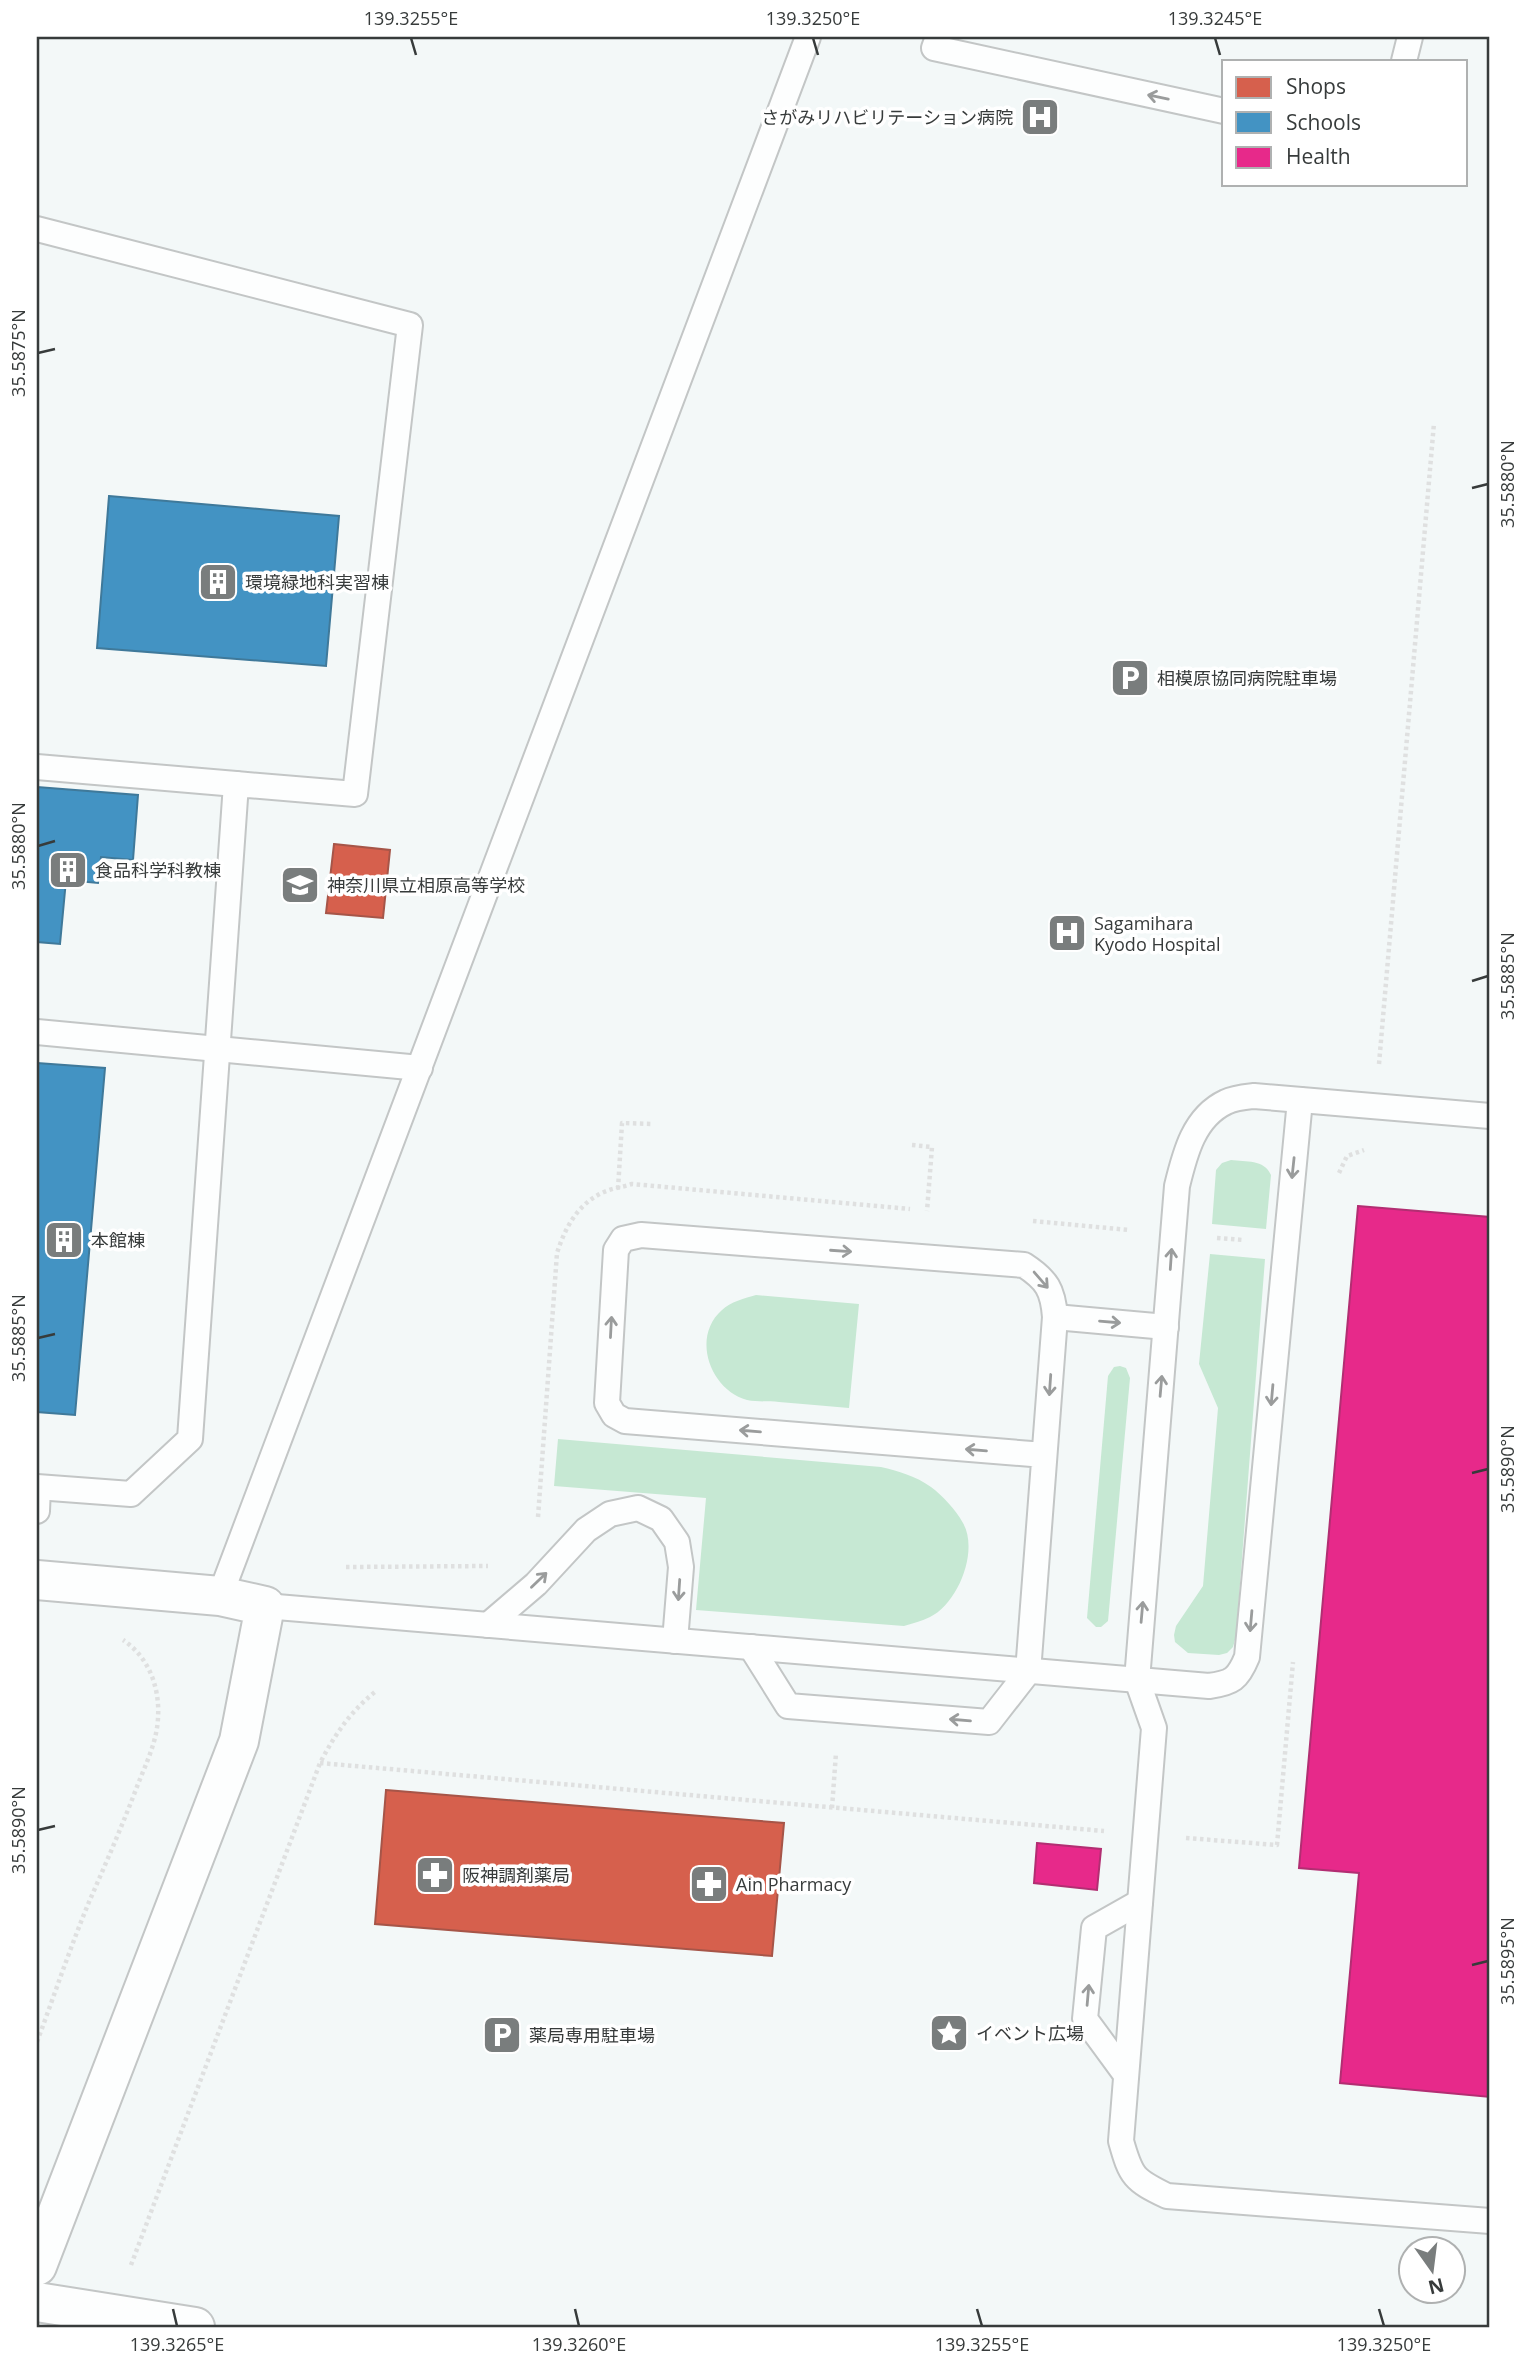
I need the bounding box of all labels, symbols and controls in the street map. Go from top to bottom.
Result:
text: 139.3255°E [364,6,458,30]
text: 139.3250°E [766,6,860,30]
text: 139.3245°E [1168,6,1262,30]
legend [1222,60,1468,186]
text: Shops [1286,72,1346,100]
one-way arrow [1147,90,1170,103]
hospital icon: さがみリハビリテーション病院 [1019,96,1061,138]
place label: さがみリハビリテーション病院 [761,105,1013,129]
text: Schools [1286,108,1361,136]
text: Health [1286,142,1351,170]
text: 35.5875°N [6,309,30,397]
text: 35.5880°N [1495,440,1519,528]
building icon: 環境緑地科実習棟 [197,561,239,603]
place label: 環境緑地科実習棟 [245,570,389,594]
parking icon: 相模原協同病院駐車場 [1109,657,1151,699]
place label: 相模原協同病院駐車場 [1157,666,1337,690]
text: 35.5880°N [6,802,30,890]
building icon: 食品科学科教棟 [47,849,89,891]
place label: 食品科学科教棟 [95,858,221,882]
school or university icon: 神奈川県立相原高等学校 [279,864,321,906]
place label: 神奈川県立相原高等学校 [327,873,525,897]
place label: Sagamihara Kyodo Hospital [1094,911,1221,956]
hospital icon: Sagamihara Kyodo Hospital [1046,912,1088,954]
text: 35.5885°N [1495,932,1519,1020]
one-way arrow [1287,1156,1300,1179]
building icon: 本館棟 [43,1219,85,1261]
place label: 本館棟 [91,1228,145,1252]
one-way arrow [829,1245,851,1258]
one-way arrow [1165,1248,1178,1270]
one-way arrow [1033,1271,1049,1289]
text: 35.5885°N [6,1294,30,1382]
one-way arrow [605,1316,618,1339]
one-way arrow [1099,1316,1121,1329]
one-way arrow [1043,1373,1056,1396]
one-way arrow [1155,1375,1168,1397]
one-way arrow [1265,1383,1278,1405]
one-way arrow [739,1424,761,1437]
text: 35.5890°N [1495,1425,1519,1513]
one-way arrow [966,1443,988,1456]
one-way arrow [531,1572,548,1589]
one-way arrow [672,1578,685,1601]
one-way arrow [1136,1602,1149,1624]
one-way arrow [1244,1609,1257,1632]
one-way arrow [949,1713,972,1726]
text: 35.5890°N [6,1786,30,1874]
pharmacy icon: 阪神調剤薬局 [414,1854,456,1896]
place label: 阪神調剤薬局 [462,1863,570,1887]
pharmacy icon: Ain Pharmacy [688,1863,730,1905]
place label: Ain Pharmacy [736,1872,852,1896]
text: 35.5895°N [1495,1917,1519,2005]
one-way arrow [1081,1985,1094,2007]
place icon: イベント広場 [928,2012,970,2054]
parking icon: 薬局専用駐車場 [481,2014,523,2056]
place label: イベント広場 [976,2021,1084,2045]
place label: 薬局専用駐車場 [529,2023,655,2047]
north arrow [1398,2234,1468,2304]
text: N [1425,2272,1447,2301]
text: 139.3265°E [130,2332,224,2356]
text: 139.3260°E [532,2332,626,2356]
text: 139.3255°E [935,2332,1029,2356]
text: 139.3250°E [1337,2332,1431,2356]

